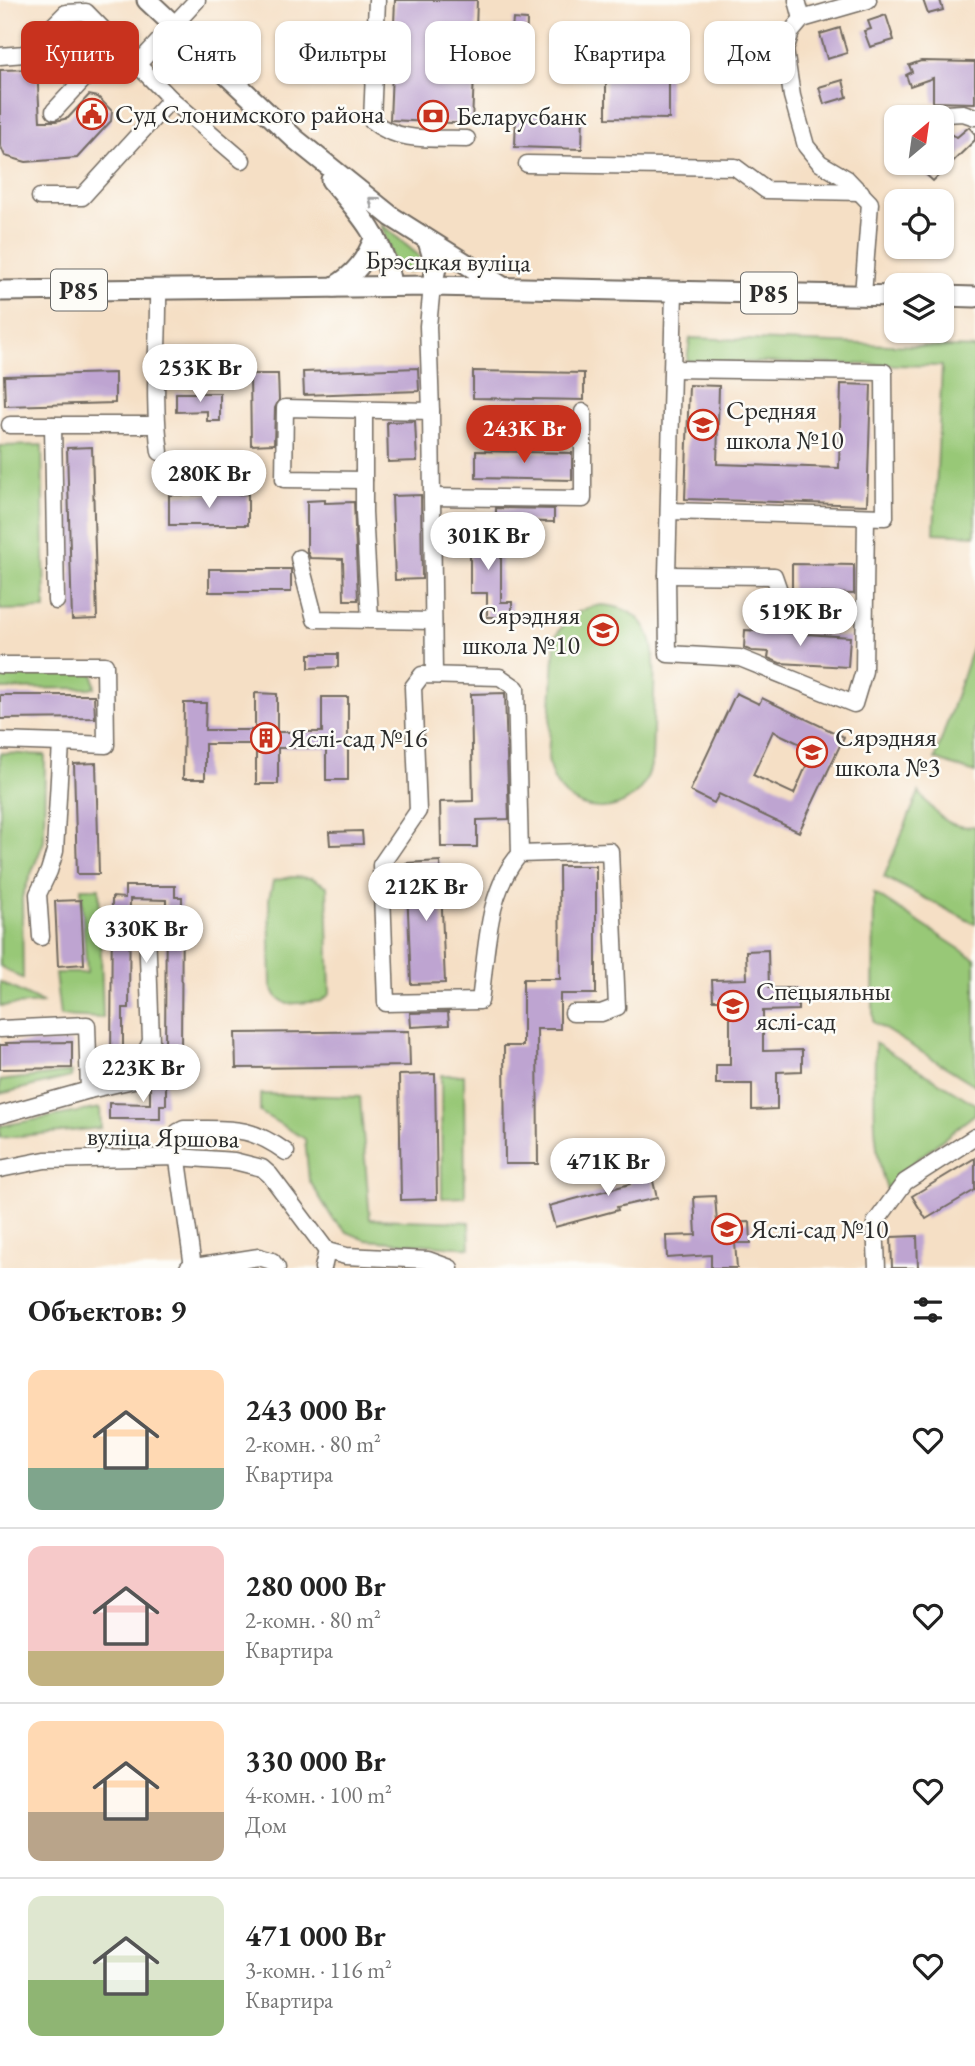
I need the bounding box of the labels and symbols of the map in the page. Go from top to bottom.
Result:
public building icon: Суд Слонимского района [75,97,109,131]
place label: Суд Слонимского района [115,97,385,131]
bank icon: Беларусбанк [416,99,450,133]
place label: Беларусбанк [456,99,587,133]
north arrow [884,105,954,175]
one-way arrow [368,197,380,210]
street label: Брэсцкая вуліца [365,243,532,279]
road number: Р85 [51,270,107,310]
road number: Р85 [741,272,797,314]
pin: 253K Br [135,344,265,404]
place label: Средняя школа №10 [726,393,844,457]
pin: 243K Br [459,406,589,465]
school or university icon: Средняя школа №10 [686,408,720,442]
pin: 280K Br [144,450,274,510]
pin: 301K Br [423,512,553,572]
pin: 519K Br [735,588,865,648]
place label: Сярэдняя школа №10 [462,598,580,662]
school or university icon: Сярэдняя школа №10 [586,613,620,647]
place label: Сярэдняя школа №3 [835,720,940,784]
building icon: Яслі-сад №16 [249,721,283,755]
place label: Яслі-сад №16 [288,721,427,755]
school or university icon: Сярэдняя школа №3 [795,735,829,769]
pin: 212K Br [361,864,491,923]
pin: 330K Br [81,906,211,965]
place label: Спецыяльны яслі-сад [755,974,891,1038]
school or university icon: Спецыяльны яслі-сад [716,989,750,1023]
pin: 223K Br [78,1044,208,1104]
street label: вуліца Яршова [87,1119,240,1155]
pin: 471K Br [543,1138,673,1198]
school or university icon: Яслі-сад №10 [710,1212,744,1246]
place label: Яслі-сад №10 [749,1212,888,1246]

